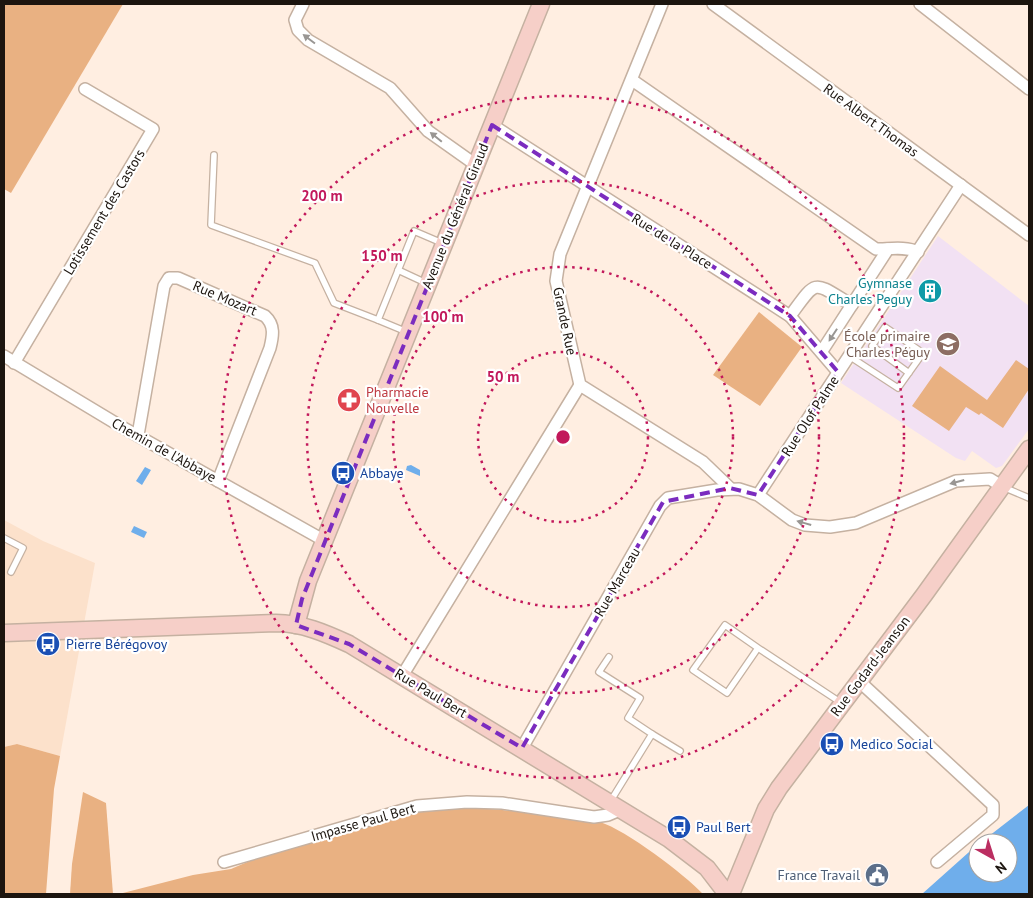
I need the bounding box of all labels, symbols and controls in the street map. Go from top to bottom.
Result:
one-way arrow [302,34,316,44]
street label: Rue Albert Thomas [820,79,922,161]
one-way arrow [430,132,443,143]
street label: Avenue du Général Giraud [418,141,492,291]
street label: Lotissement des Castors [59,146,149,278]
text: 200 m [301,186,343,205]
street label: Rue de la Place [628,209,716,273]
text: 150 m [361,246,403,265]
place label: Gymnase Charles Peguy [828,274,912,308]
street label: Rue Mozart [190,276,260,320]
building icon: Gymnase Charles Peguy [917,278,943,304]
street label: Grande Rue [549,285,581,357]
text: 100 m [422,307,464,326]
place label: École primaire Charles Péguy [844,327,930,361]
one-way arrow [828,328,838,341]
school or university icon: École primaire Charles Péguy [935,331,961,357]
text: 50 m [487,367,519,386]
street label: Rue Olof Palme [777,372,843,460]
place label: Pharmacie Nouvelle [366,383,429,417]
pharmacy icon: Pharmacie Nouvelle [336,387,362,413]
street label: Chemin de l'Abbaye [109,414,219,486]
centre of rings [554,428,572,446]
bus stop icon: Abbaye [330,460,356,486]
place label: Abbaye [360,464,404,482]
one-way arrow [949,478,965,486]
one-way arrow [796,519,811,527]
street label: Rue Marceau [590,544,644,620]
street label: Rue Godard-Jeanson [826,612,914,720]
bus stop icon: Pierre Bérégovoy [35,631,61,657]
place label: Pierre Bérégovoy [66,635,168,653]
street label: Rue Paul Bert [391,664,471,722]
bus stop icon: Medico Social [819,731,845,757]
place label: Medico Social [850,735,933,753]
street label: Impasse Paul Bert [309,798,417,845]
bus stop icon: Paul Bert [666,814,692,840]
place label: Paul Bert [696,818,751,836]
north arrow [968,833,1018,883]
text: N [992,858,1010,878]
public building icon: France Travail [864,862,890,888]
place label: France Travail [777,866,860,884]

